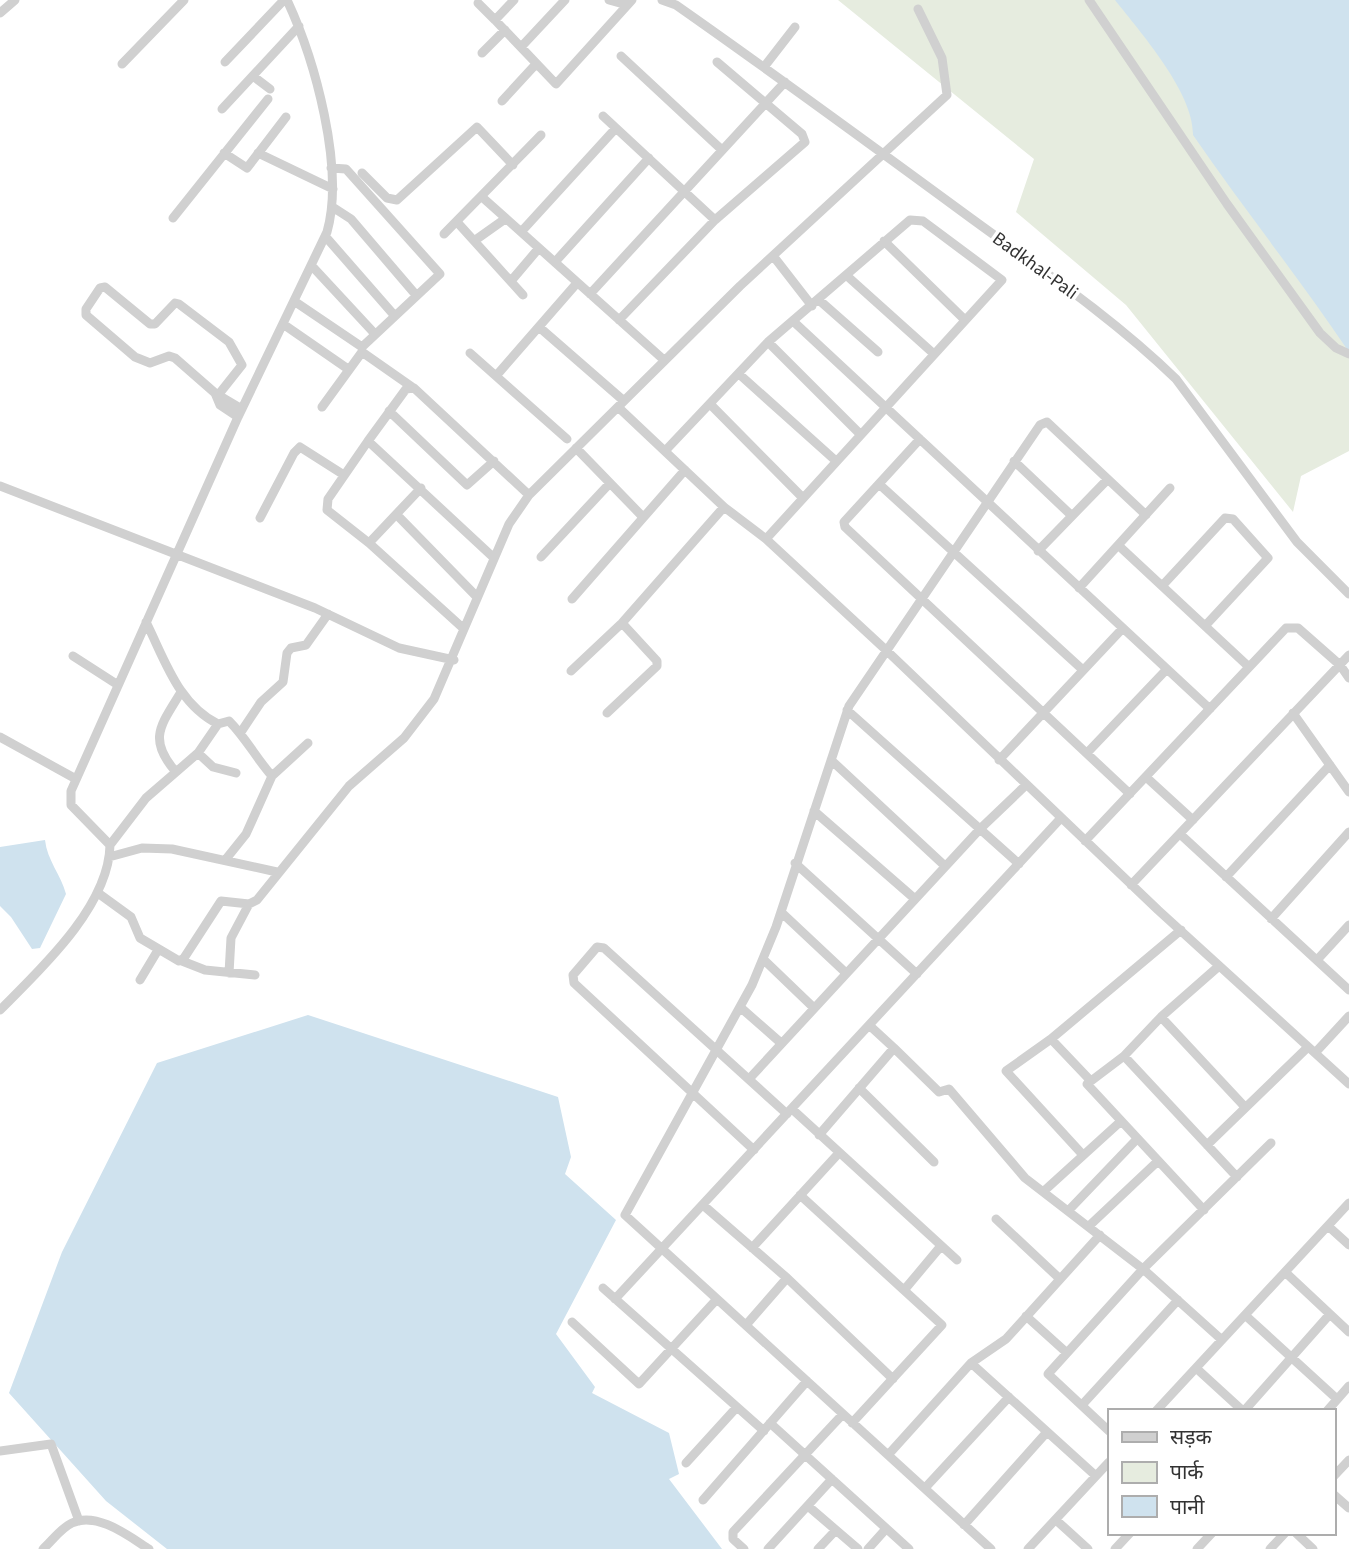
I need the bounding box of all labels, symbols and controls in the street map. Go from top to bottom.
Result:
street label: Badkhal-Pali [986,226,1084,306]
legend [1108,1409,1335,1535]
text: सड़क [1170,1422,1212,1452]
text: पार्क [1170,1457,1204,1487]
text: पानी [1170,1492,1205,1522]

